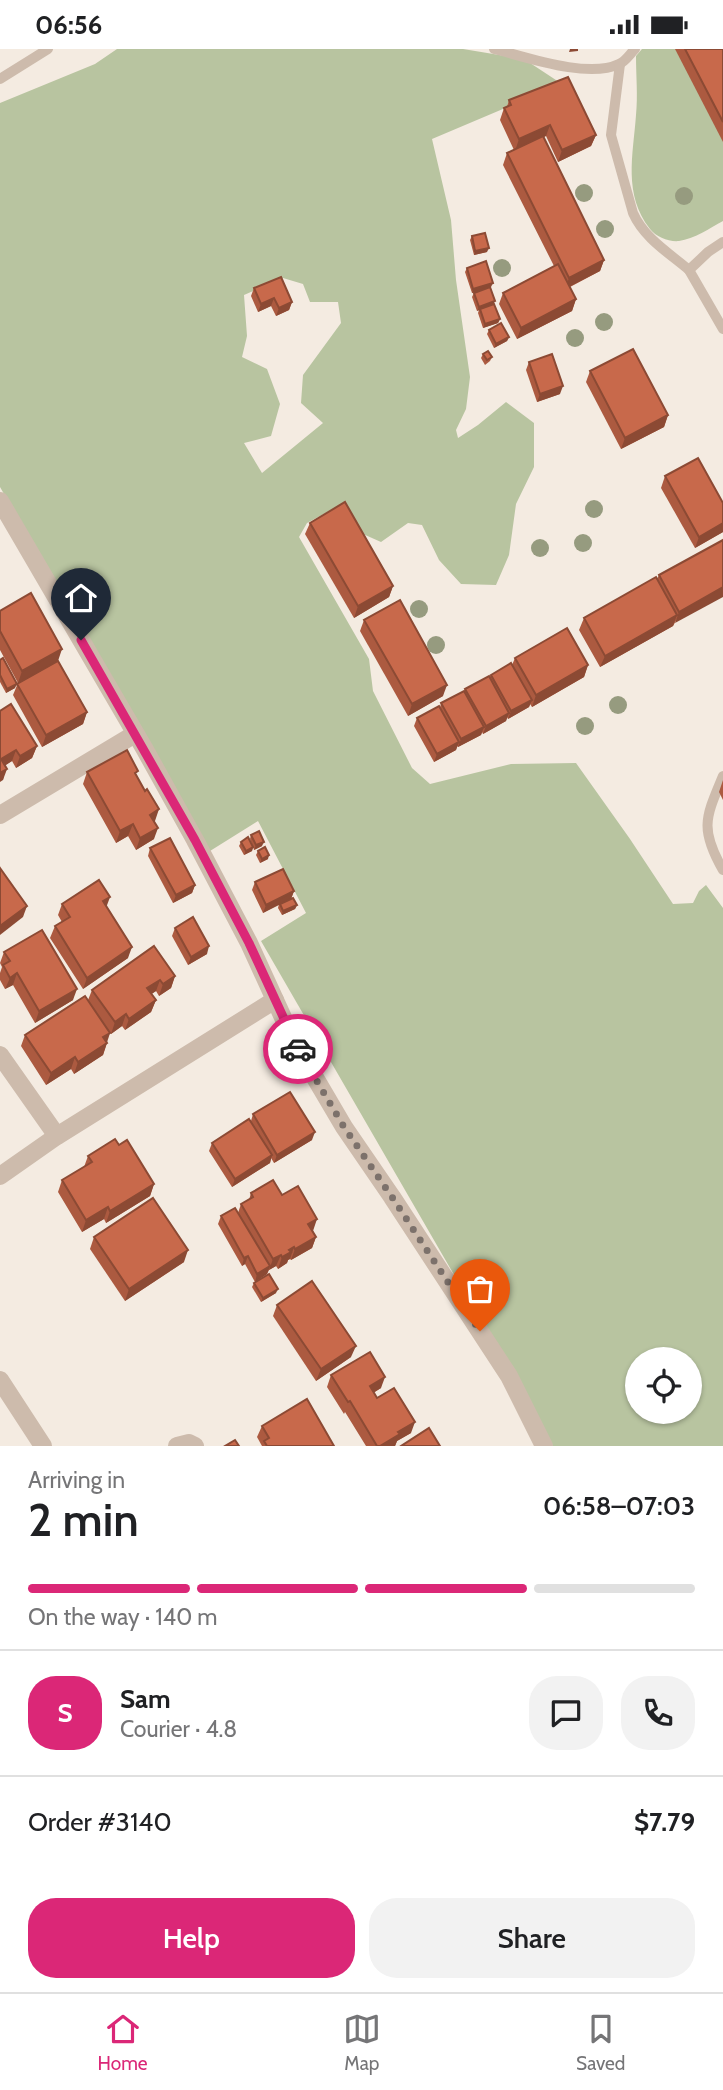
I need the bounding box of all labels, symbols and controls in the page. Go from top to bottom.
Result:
text: 06:56 [35,9,102,41]
pin [51,568,111,640]
icon: home [62,579,100,617]
courier [263,1014,333,1084]
icon: car [279,1030,317,1068]
pin [450,1259,510,1331]
icon: bag [461,1270,499,1308]
map controls [625,1347,702,1424]
button: locate [625,1347,702,1424]
text: Arriving in [28,1466,125,1494]
text: 06:58–07:03 [543,1490,695,1522]
text: 2 min [28,1492,139,1548]
text: On the way · 140 m [28,1603,218,1631]
button: chat [529,1676,603,1750]
button: phone [621,1676,695,1750]
text: Sam [120,1683,171,1715]
text: S [57,1697,73,1729]
text: Courier · 4.8 [120,1715,237,1743]
text: Order #3140 [28,1806,172,1838]
text: $7.79 [634,1806,695,1838]
button: Help [28,1898,355,1978]
button: Share [369,1898,695,1978]
tab: Home [98,2010,148,2075]
tab: Map [343,2010,381,2075]
tab: Saved [576,2010,625,2075]

